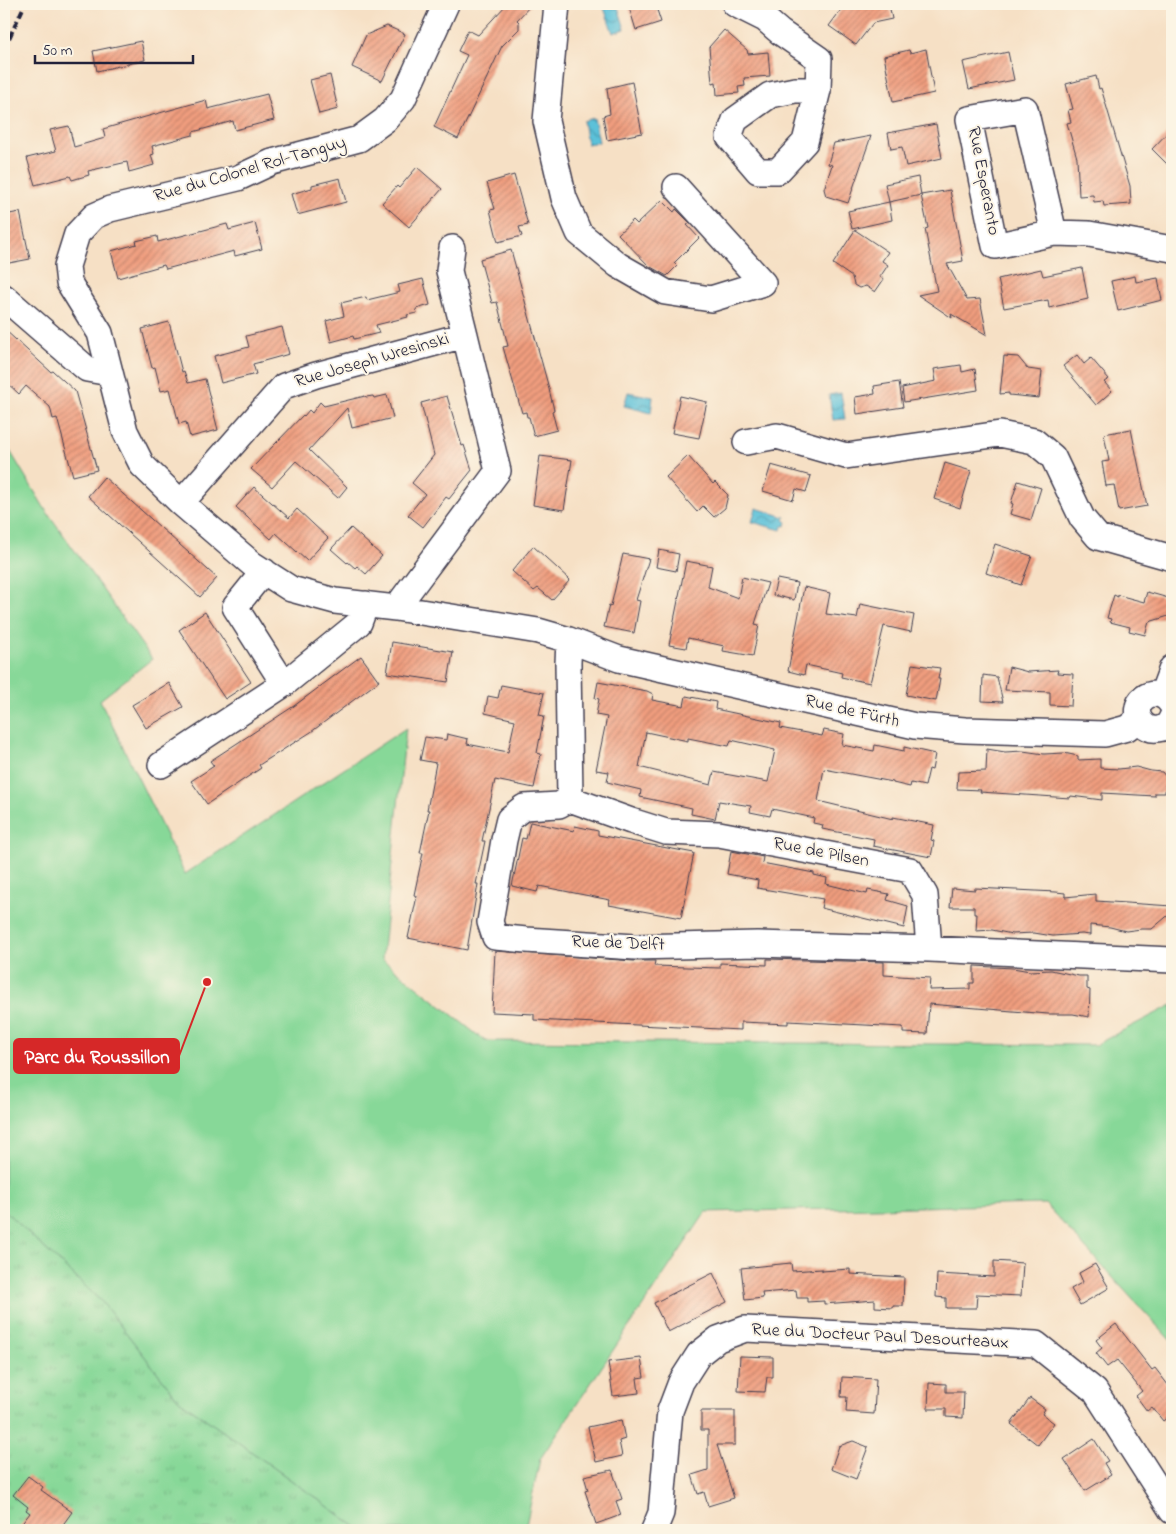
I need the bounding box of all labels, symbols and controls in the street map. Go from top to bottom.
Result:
scale bar [35,32,192,64]
text: 50 m [42,40,73,62]
street label: Rue Esperanto [960,124,1006,238]
street label: Rue du Colonel Rol-Tanguy [151,130,349,211]
street label: Rue Joseph Wresinski [292,327,452,395]
street label: Rue de Fürth [802,689,902,735]
street label: Rue de Pilsen [771,831,871,875]
street label: Rue de Delft [571,929,665,959]
callout: Parc du Roussillon [14,1039,179,1073]
text: Parc du Roussillon [24,1045,170,1072]
street label: Rue du Docteur Paul Desourteaux [751,1317,1009,1357]

